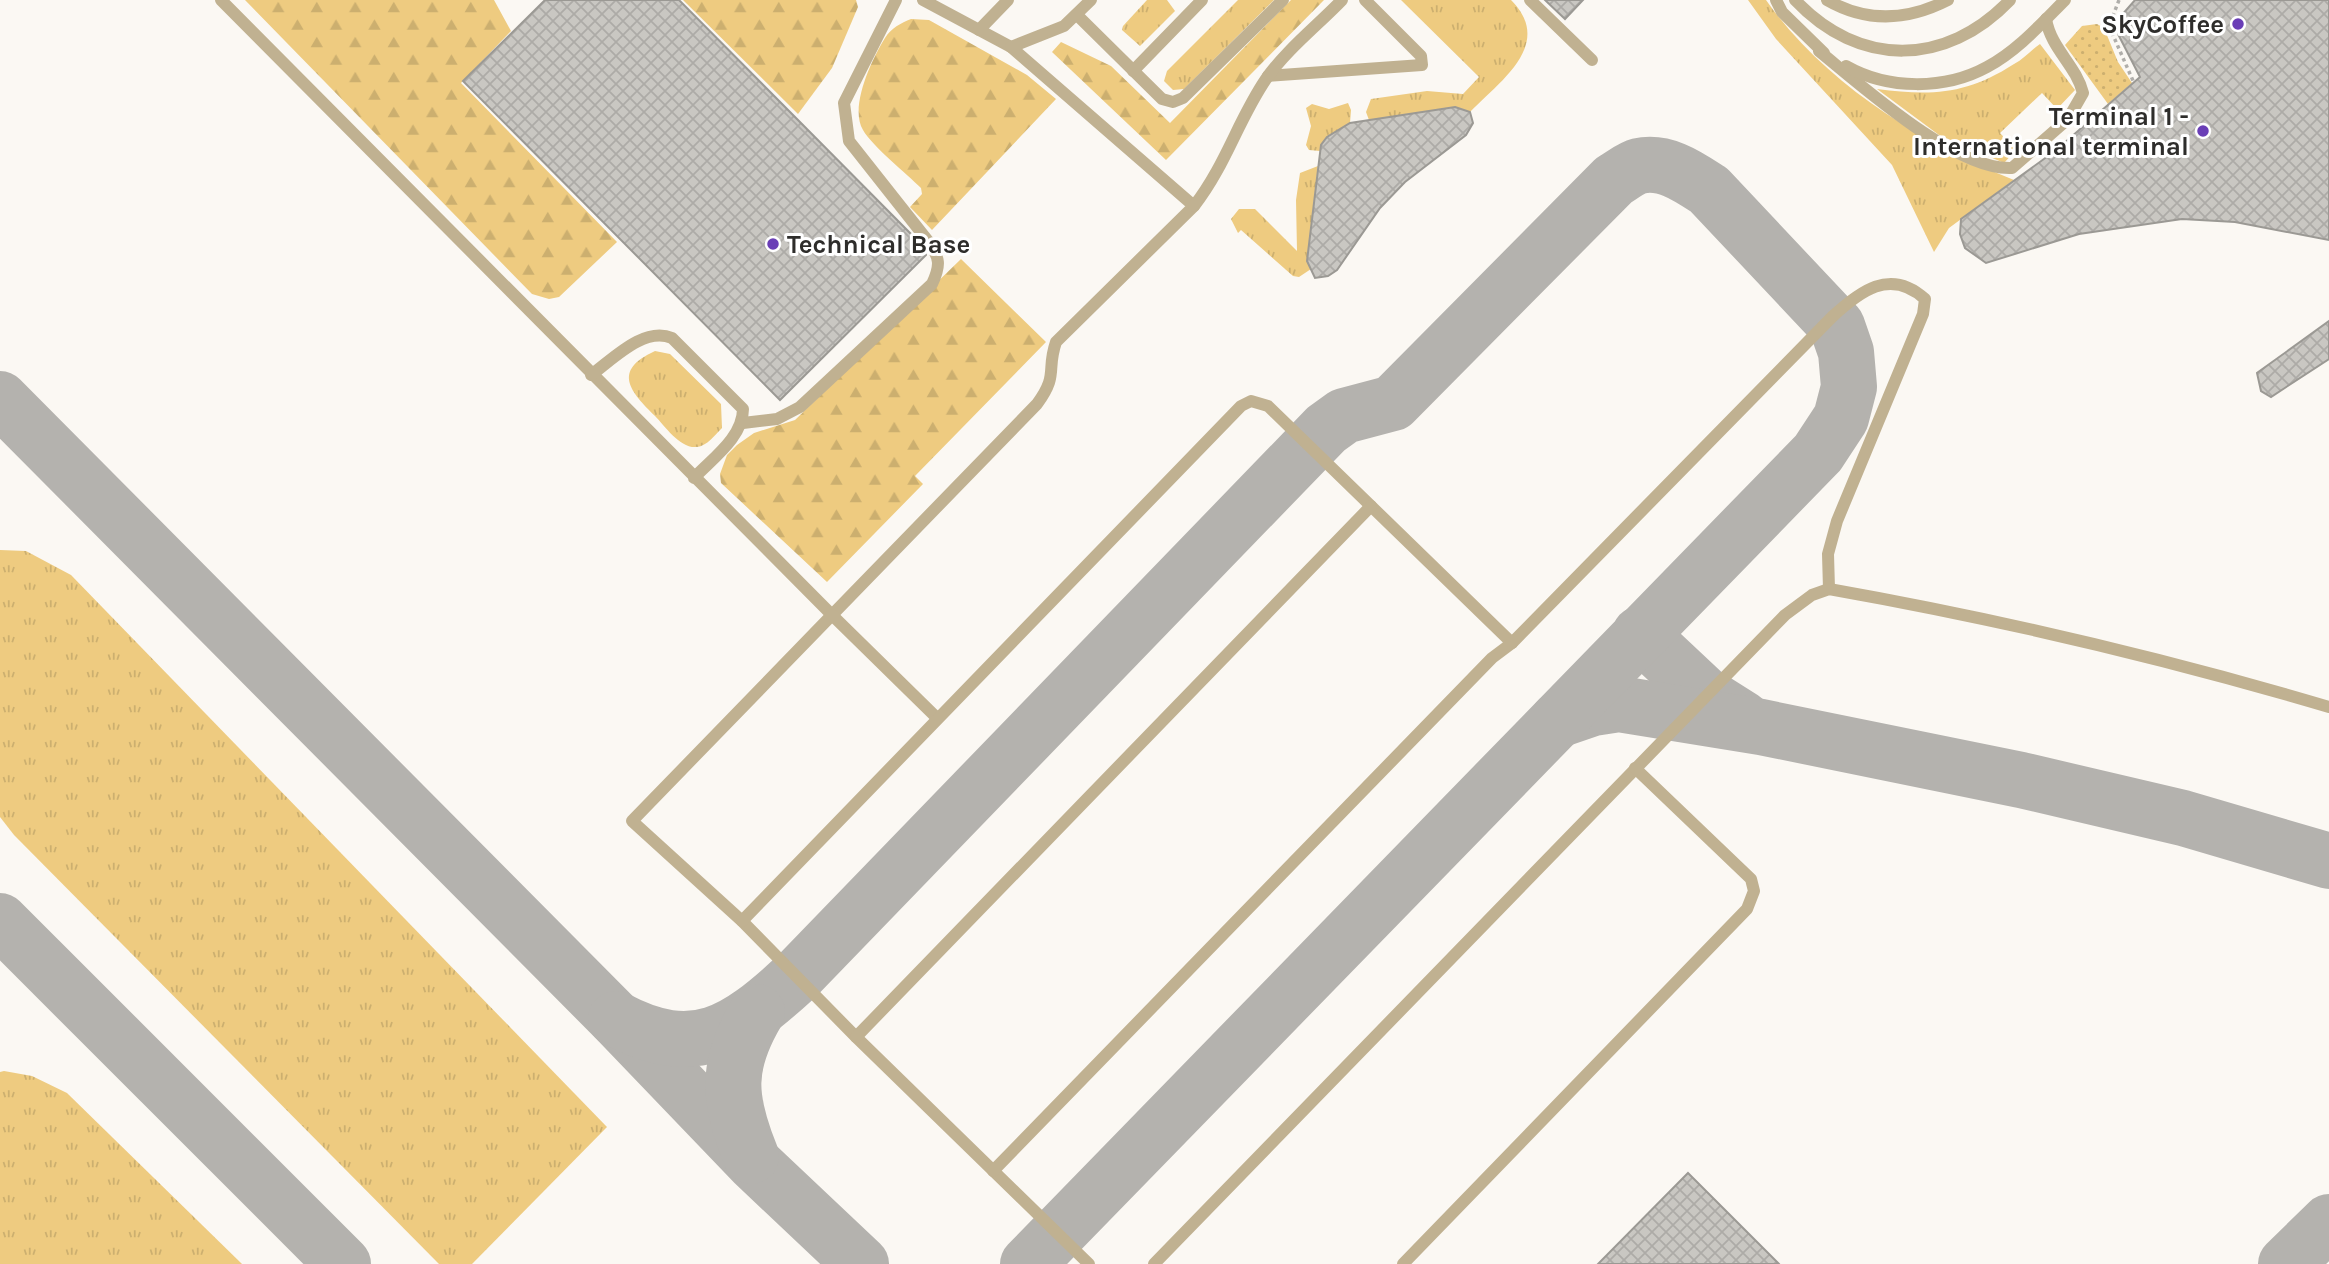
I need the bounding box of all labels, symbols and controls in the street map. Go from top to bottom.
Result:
place label: SkyCoffee [2101,9,2224,40]
marker: SkyCoffee [2230,16,2246,32]
place label: Terminal 1 - International terminal [1913,101,2189,162]
marker: Terminal 1 - International terminal [2195,123,2211,139]
place label: Technical Base [787,229,970,260]
marker: Technical Base [765,236,781,252]

